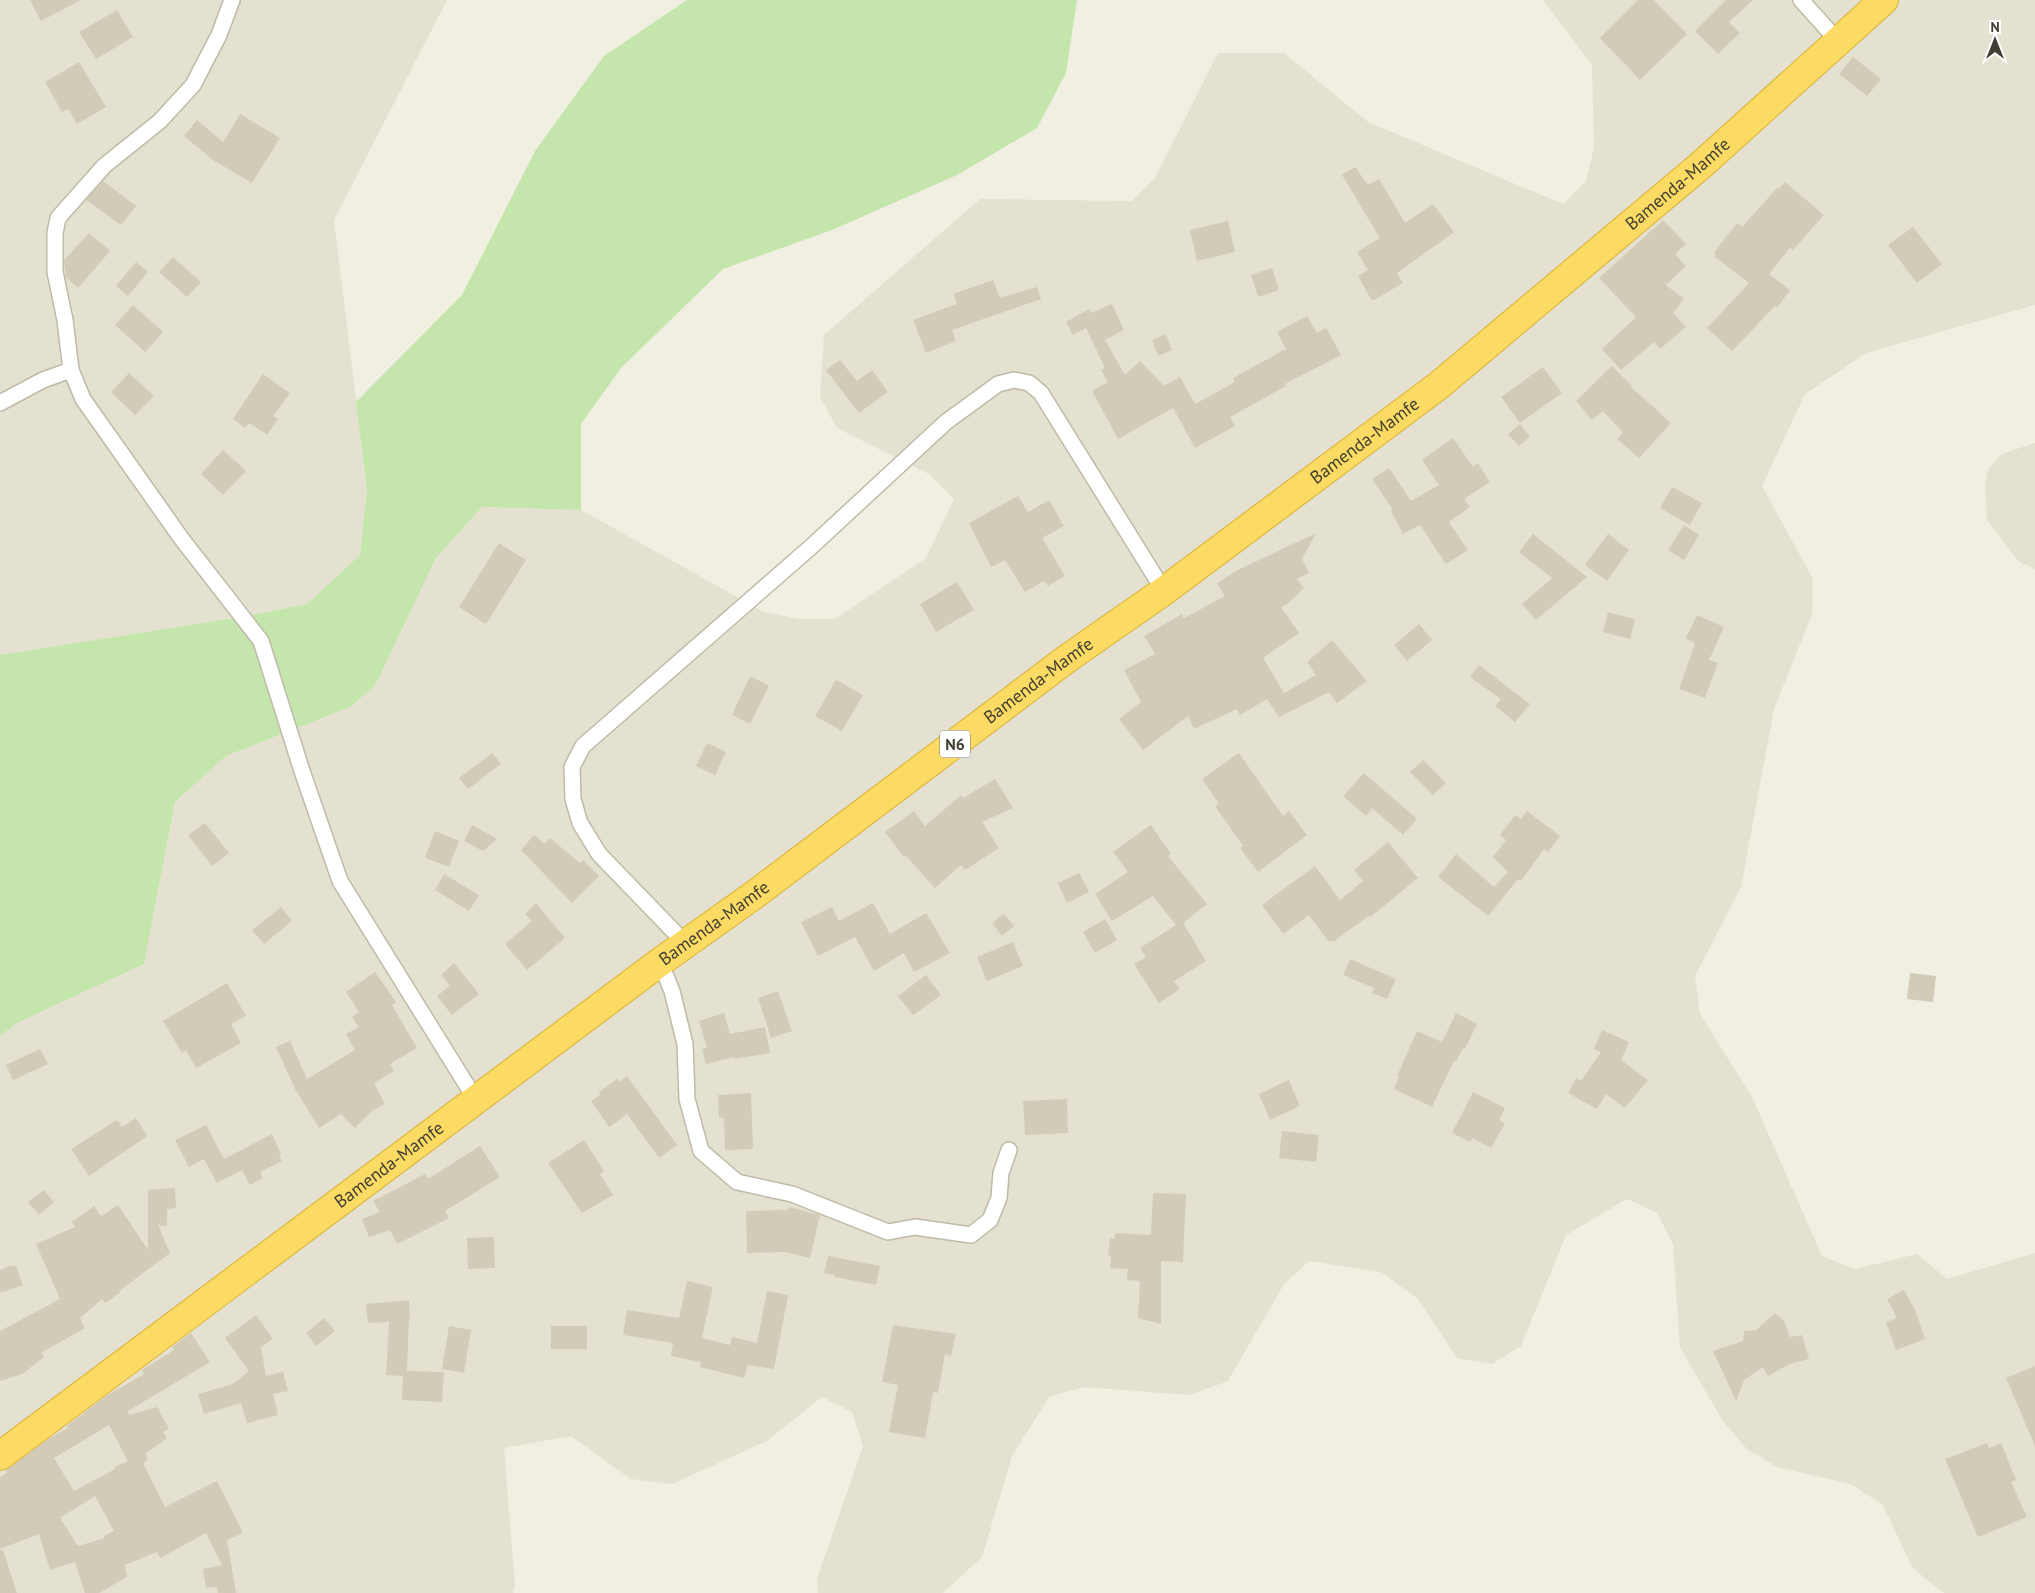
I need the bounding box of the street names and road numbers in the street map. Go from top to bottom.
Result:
street label: Bamenda-Mamfe [1620,132,1735,235]
street label: Bamenda-Mamfe [1305,392,1424,489]
street label: Bamenda-Mamfe [979,632,1097,729]
road number: N6 [940,731,970,758]
street label: Bamenda-Mamfe [654,875,774,970]
street label: Bamenda-Mamfe [330,1116,448,1213]

